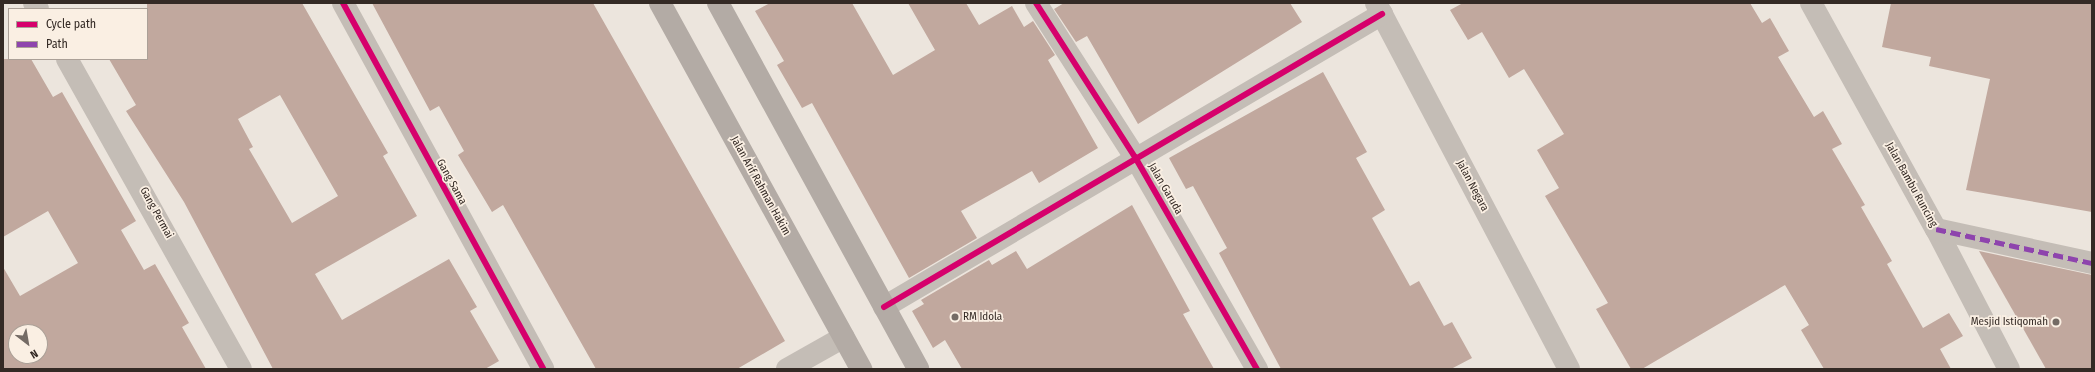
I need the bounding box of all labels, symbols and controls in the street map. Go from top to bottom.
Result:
legend [8,8,148,60]
text: Cycle path [46,17,96,31]
text: Path [46,37,68,51]
street label: Jalan Arif Rahman Hakim [727,134,793,238]
street label: Jalan Bambu Runcing [1882,140,1940,230]
street label: Gang Sama [433,157,469,207]
street label: Jalan Negara [1453,158,1491,214]
street label: Jalan Garuda [1145,161,1185,217]
street label: Gang Permai [137,185,175,241]
place label: RM Idola [963,310,1002,324]
marker: RM Idola [950,312,960,322]
place label: Mesjid Istiqomah [1971,315,2048,329]
marker: Mesjid Istiqomah [2051,317,2061,327]
north arrow [8,324,48,364]
text: N [28,347,40,361]

